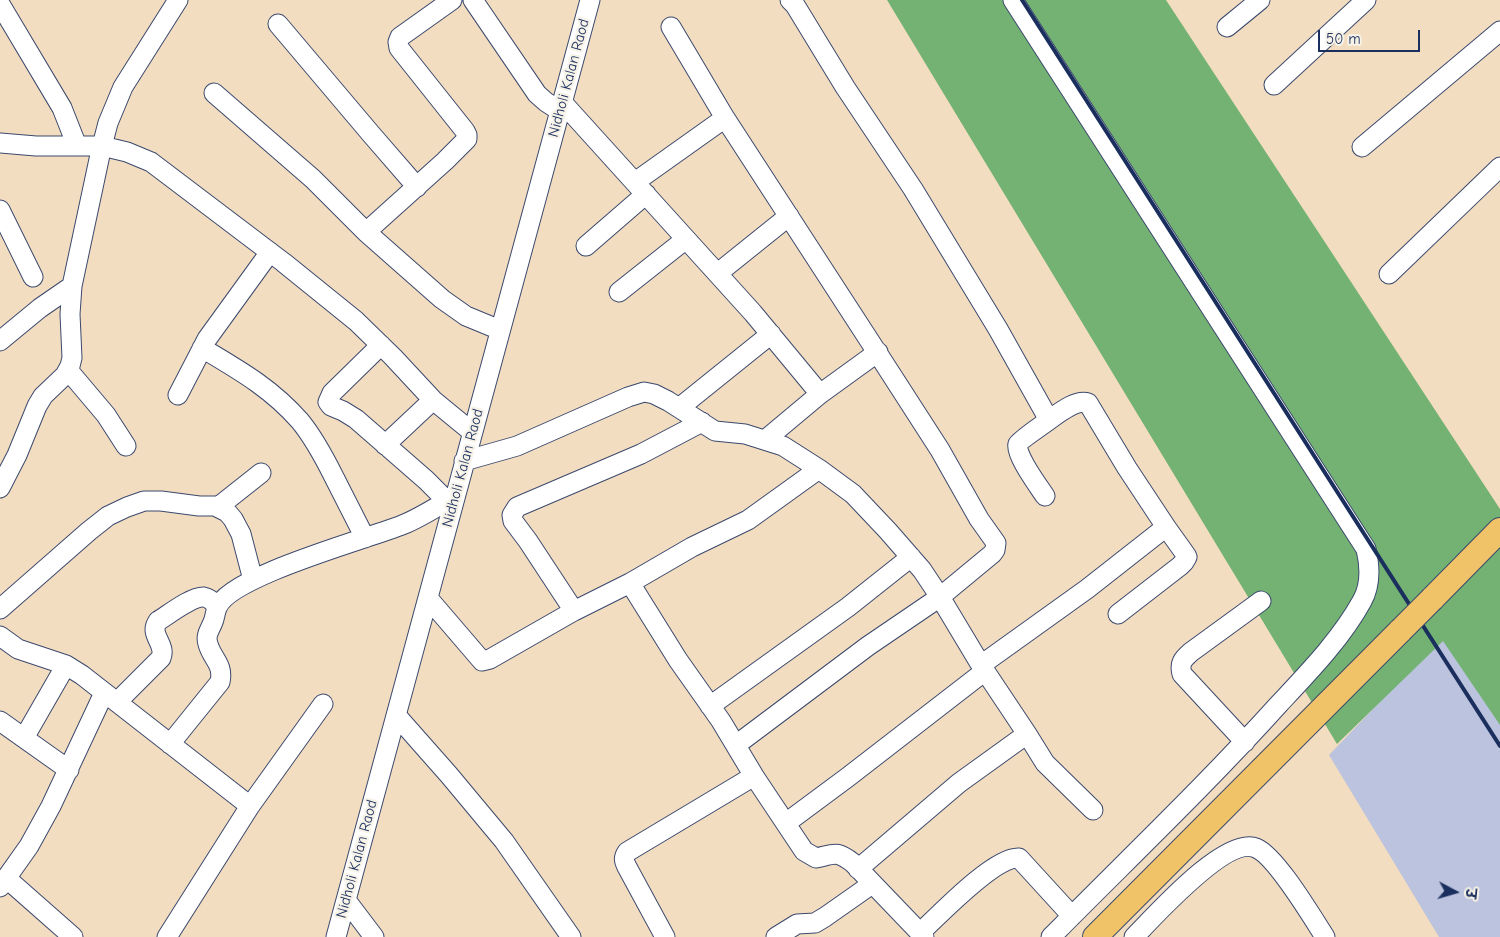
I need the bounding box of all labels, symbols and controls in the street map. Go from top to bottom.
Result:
street label: Nidholi Kalan Raod [545,17,593,139]
scale bar [1320,20,1422,52]
text: 50 m [1326,30,1361,48]
street label: Nidholi Kalan Raod [439,407,487,529]
street label: Nidholi Kalan Raod [333,798,381,920]
north arrow [1430,867,1480,917]
text: उ [1461,888,1479,899]

